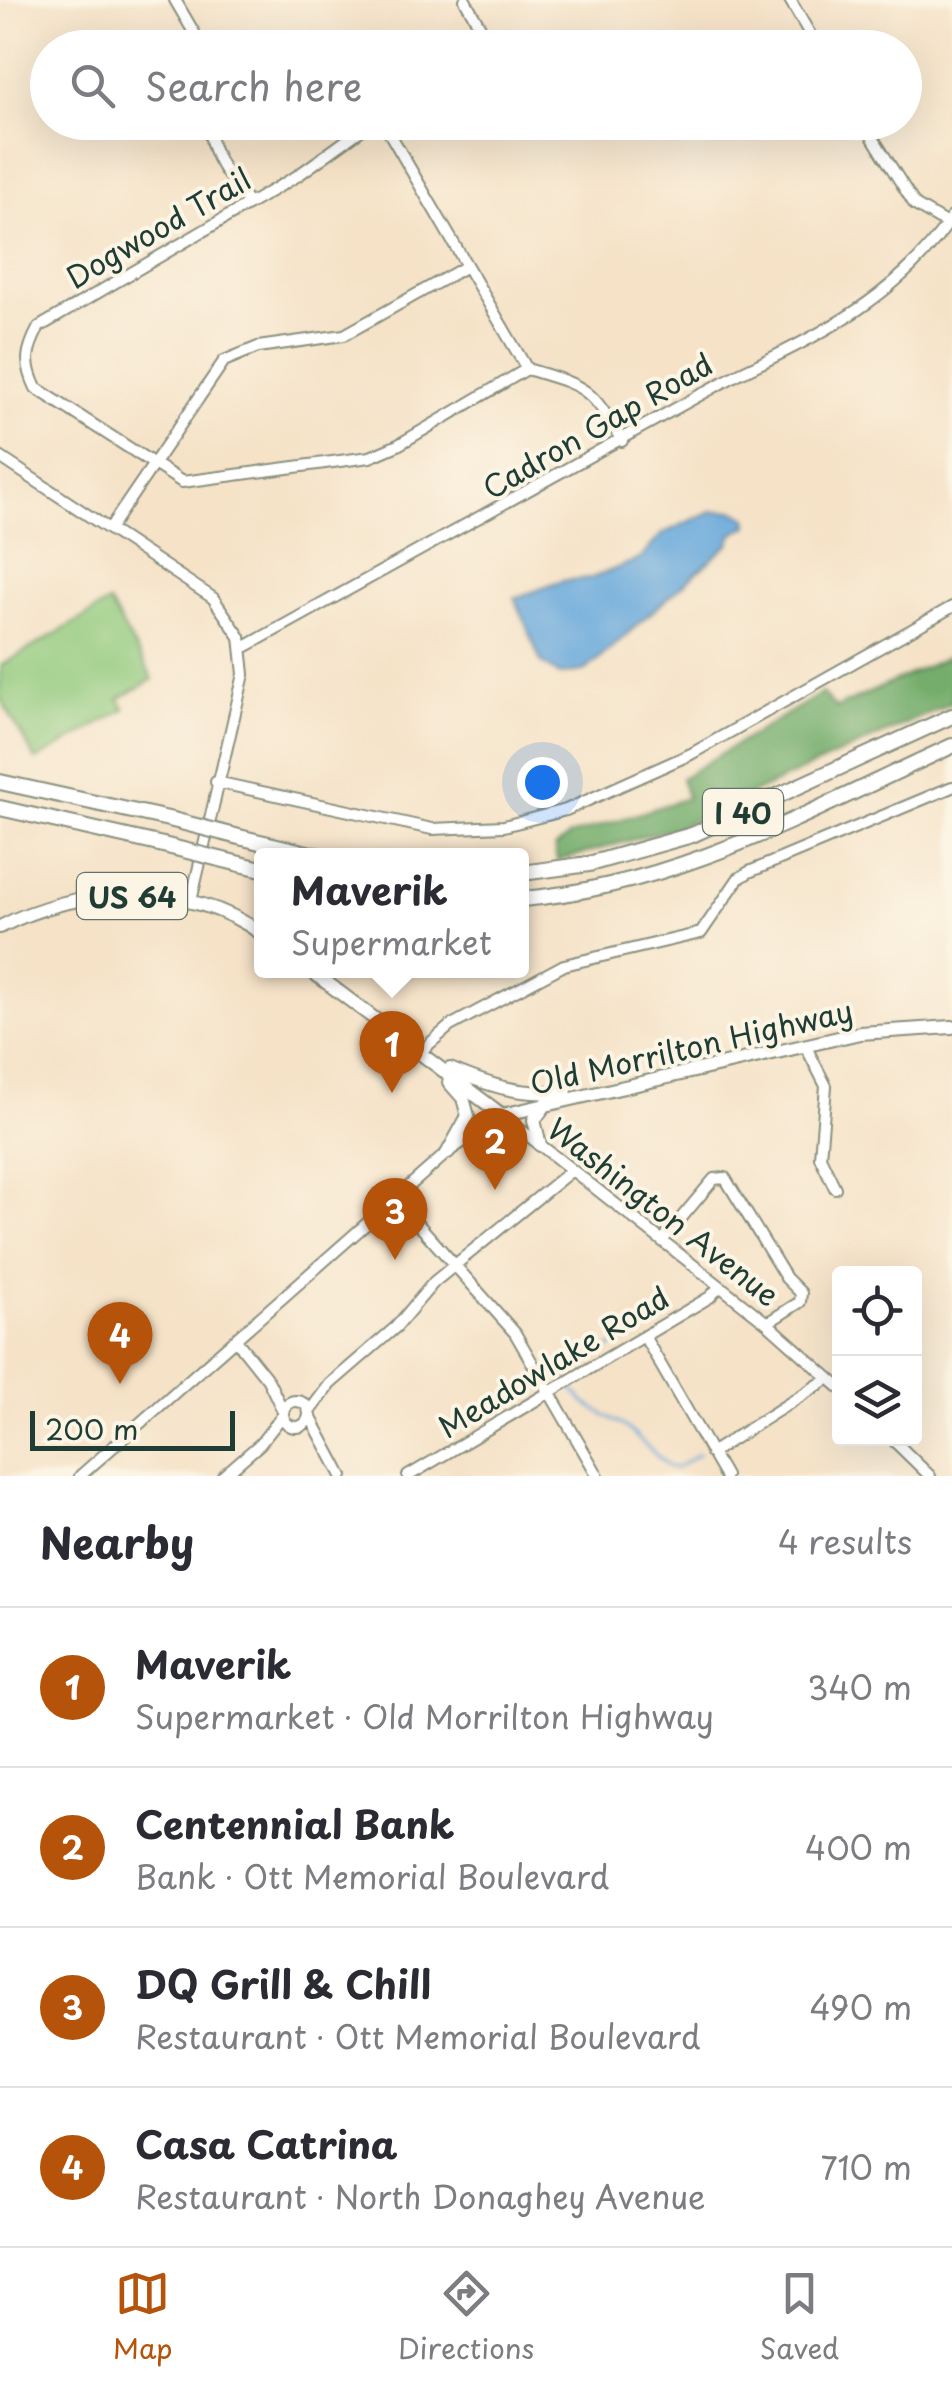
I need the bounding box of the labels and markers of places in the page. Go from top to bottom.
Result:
pin: 1 [360,1010,424,1093]
pin: 2 [462,1108,528,1190]
pin: 3 [362,1178,428,1260]
pin: 4 [88,1302,152,1384]

